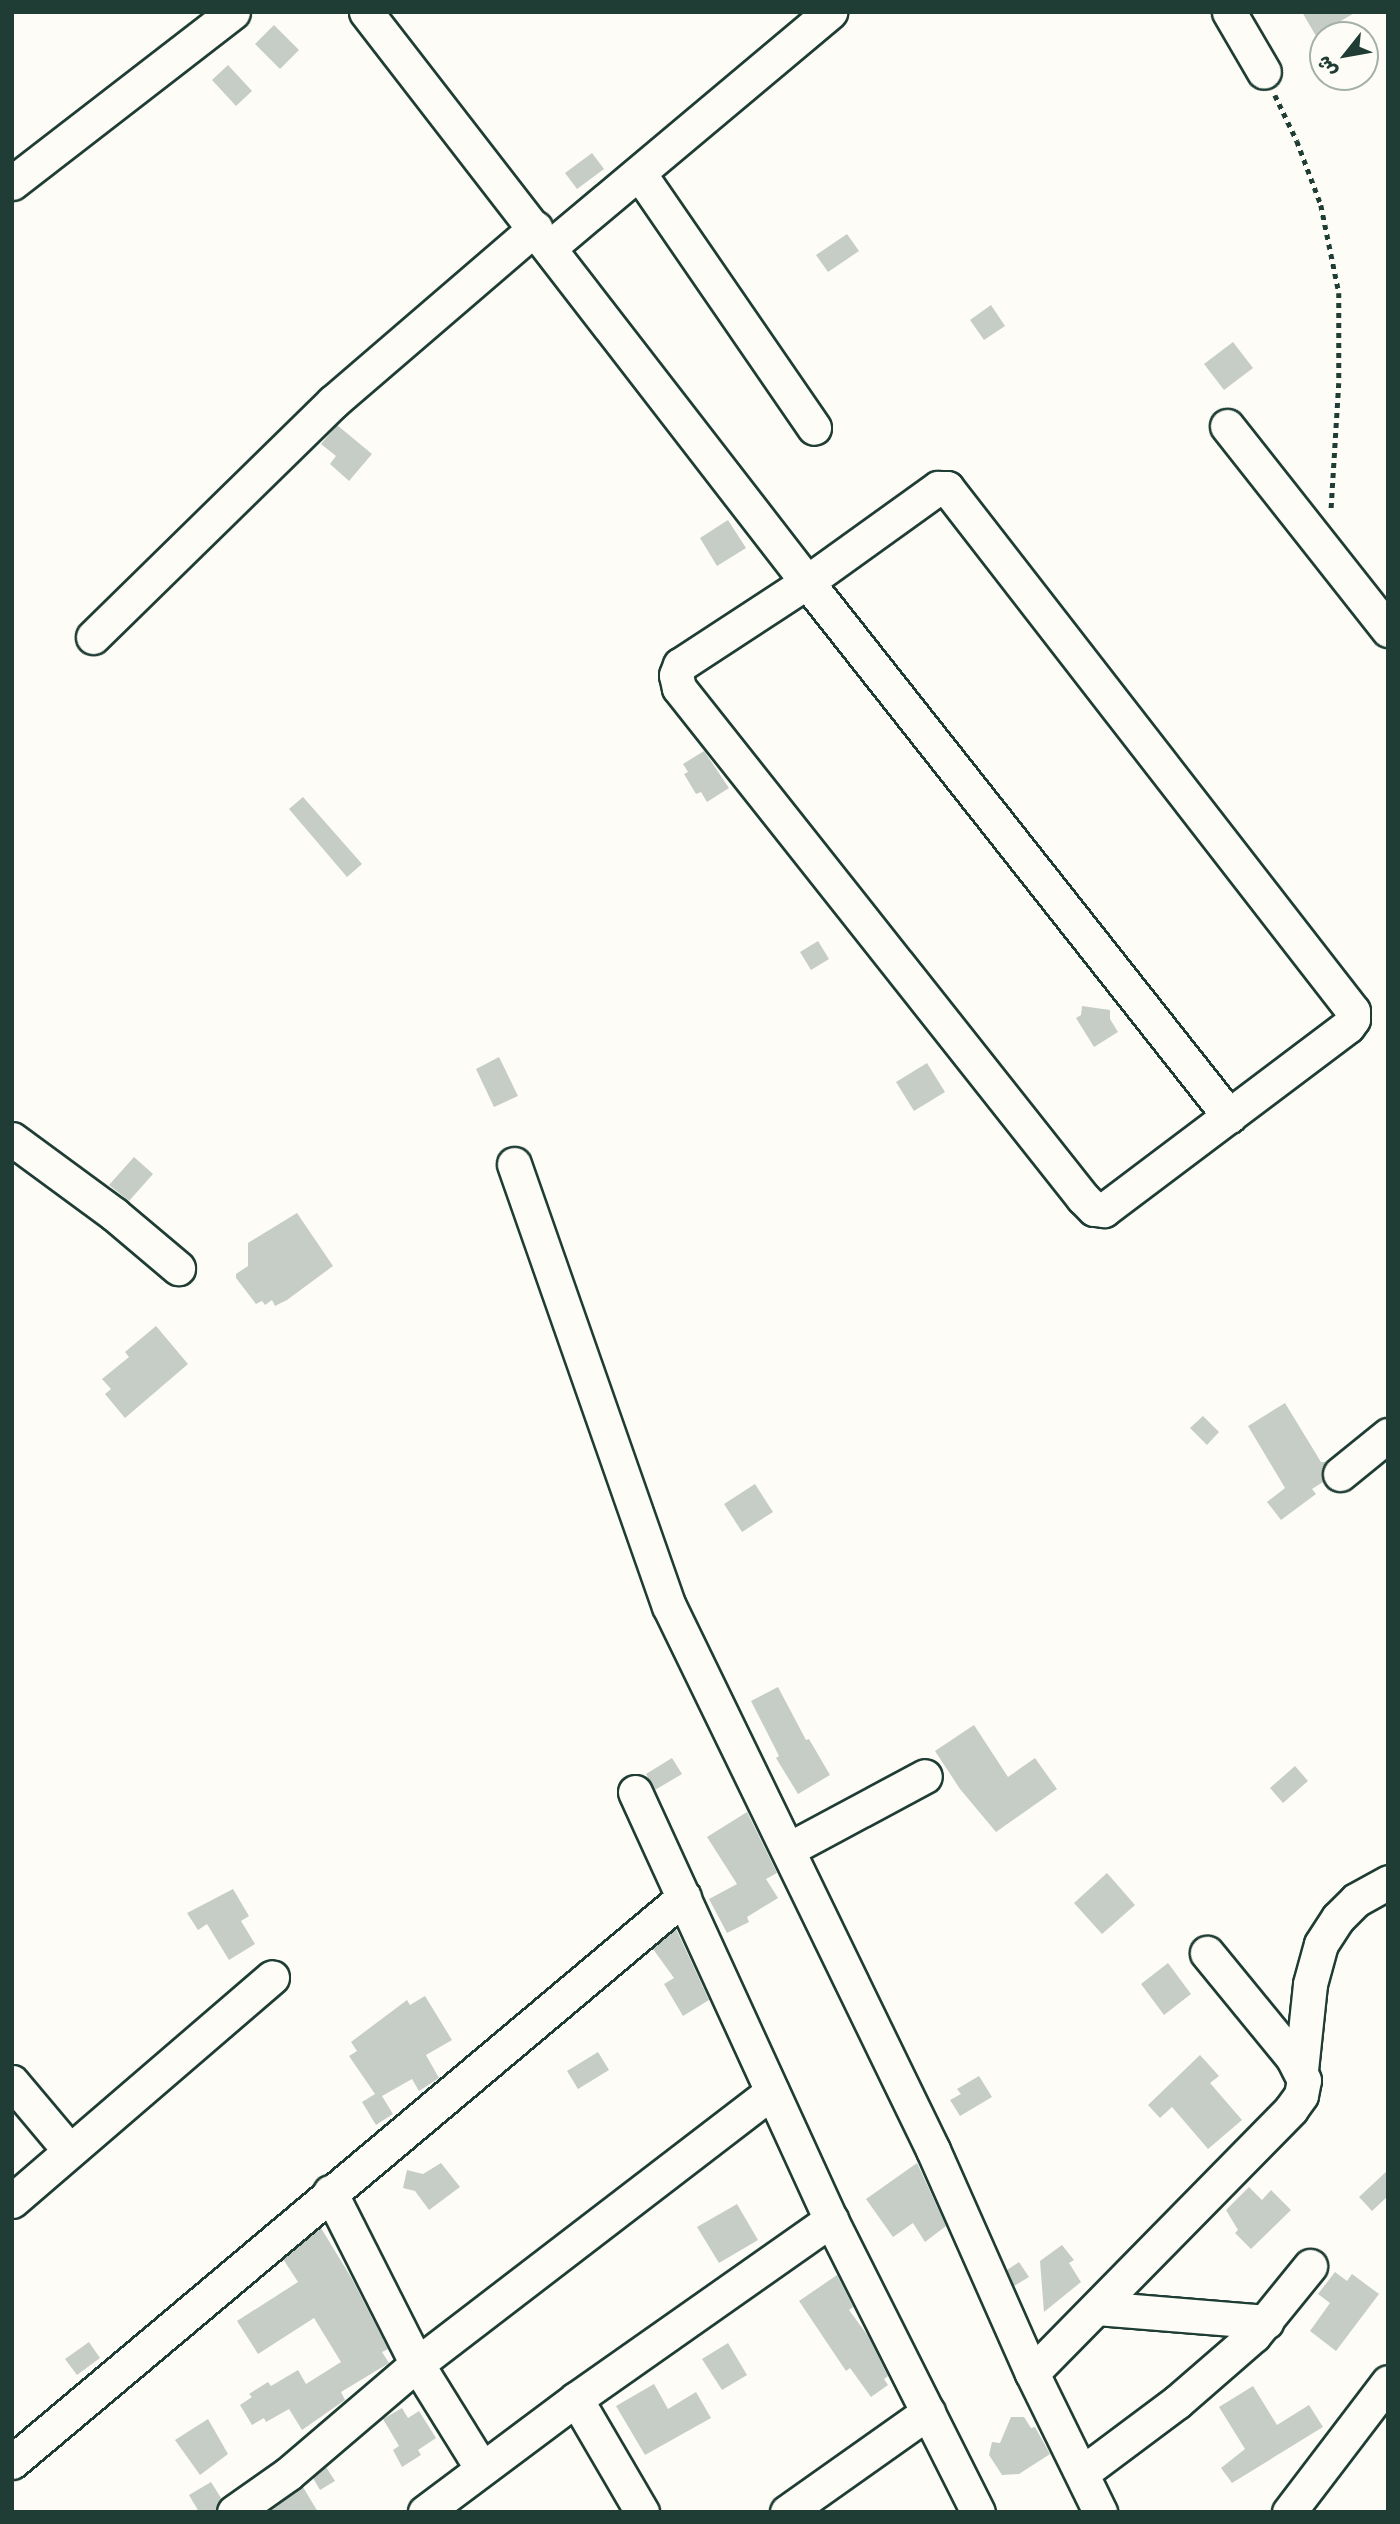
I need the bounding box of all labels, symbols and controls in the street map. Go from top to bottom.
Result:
north arrow [1309,21,1379,91]
text: ش [1312,51,1343,81]

